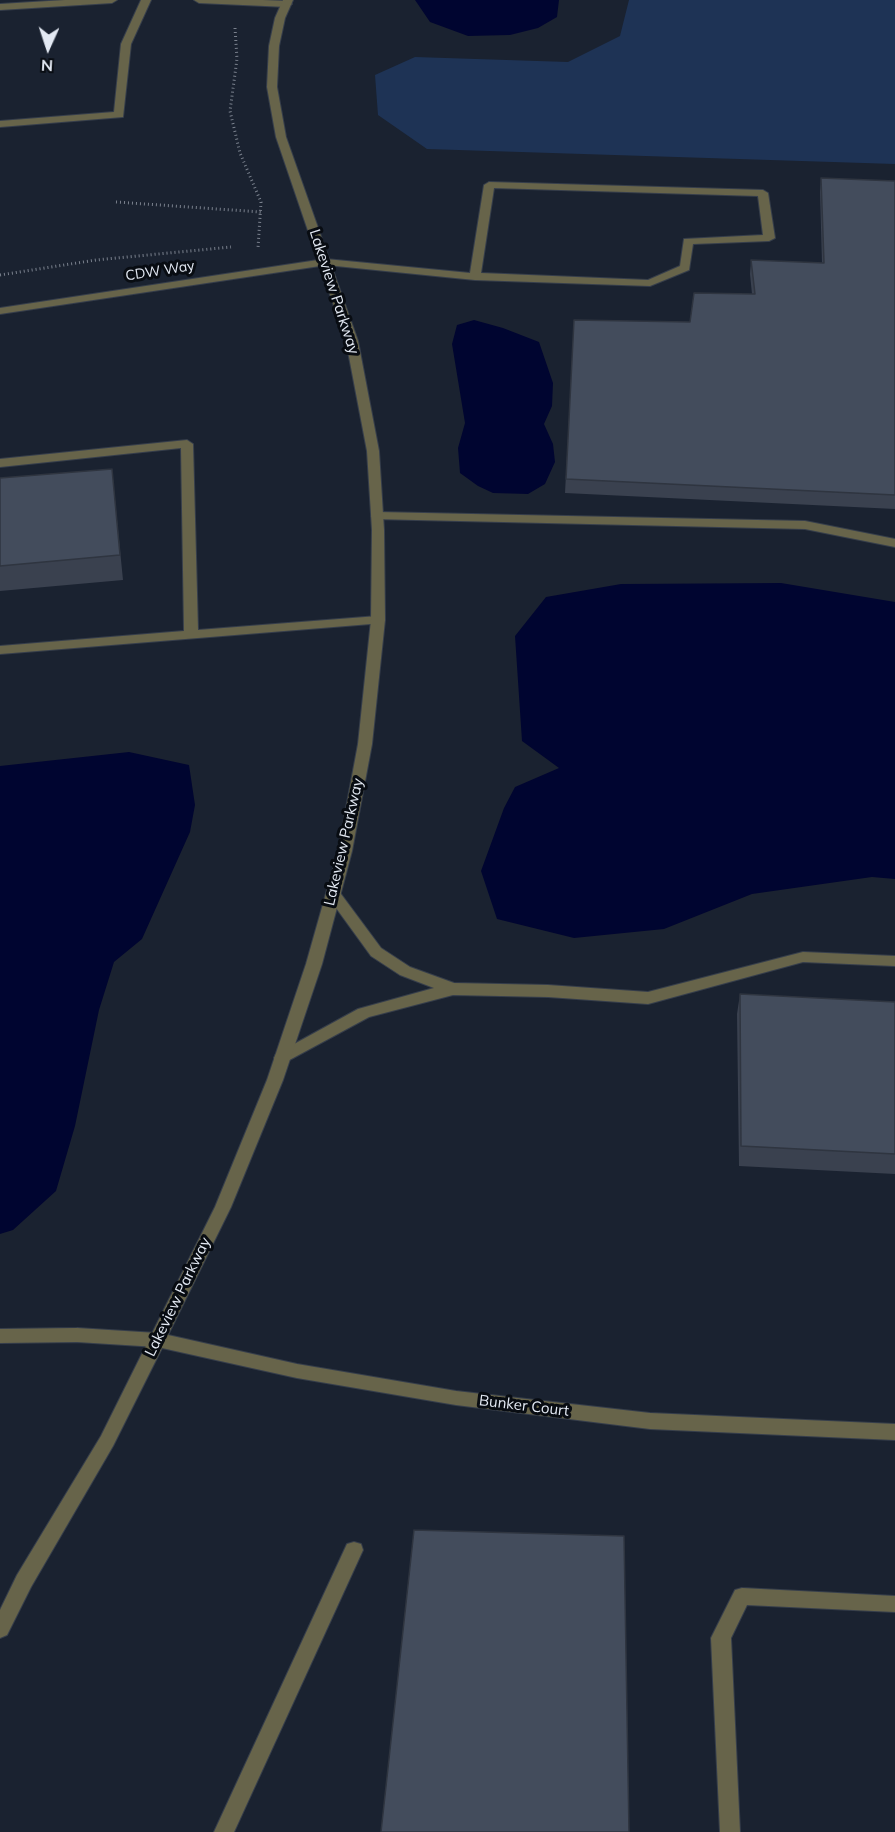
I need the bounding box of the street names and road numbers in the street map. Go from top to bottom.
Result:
street label: Lakeview Parkway [305,227,363,357]
street label: CDW Way [124,257,196,285]
street label: Lakeview Parkway [321,776,367,908]
street label: Lakeview Parkway [141,1234,215,1360]
street label: Bunker Court [478,1392,570,1420]

